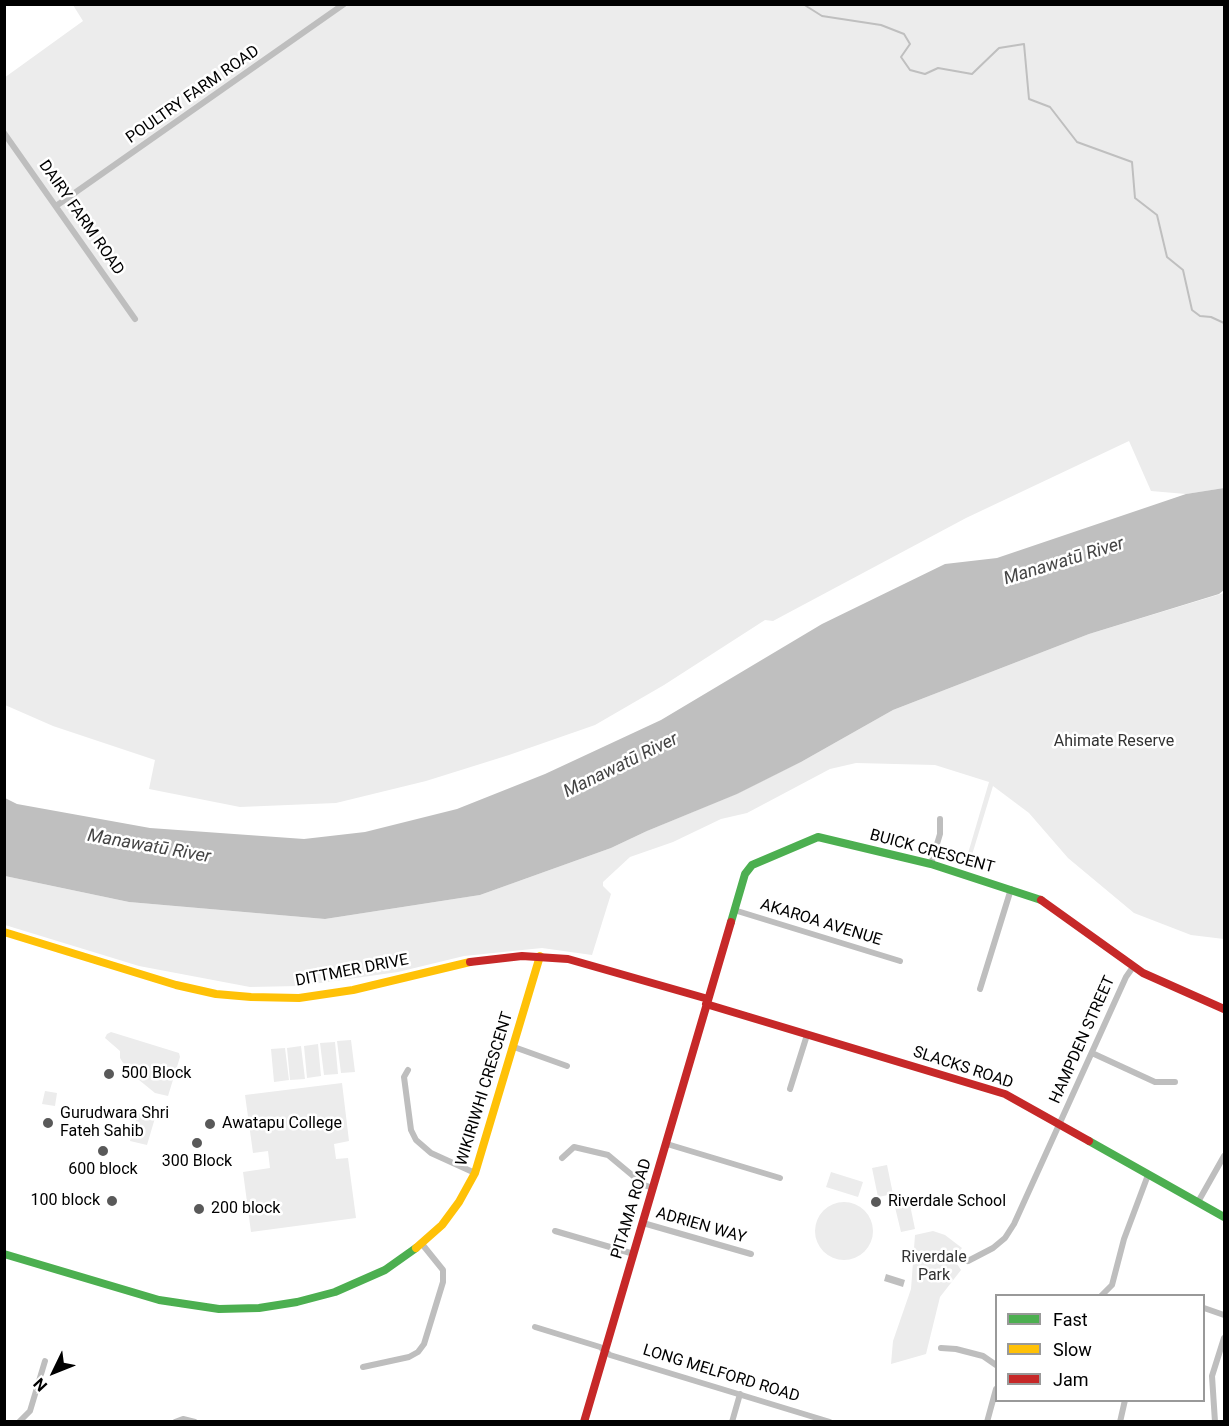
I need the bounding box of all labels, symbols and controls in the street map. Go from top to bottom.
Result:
street label: POULTRY FARM ROAD [123,42,263,148]
street label: DAIRY FARM ROAD [34,157,128,279]
water label: Manawatū River [1001,533,1127,591]
water label: Manawatū River [560,729,682,803]
park label: Ahimate Reserve [1054,732,1174,752]
water label: Manawatū River [86,826,212,868]
street label: BUICK CRESCENT [868,826,996,878]
street label: AKAROA AVENUE [758,895,884,951]
street label: DITTMER DRIVE [294,951,410,991]
street label: HAMPDEN STREET [1046,973,1120,1107]
street label: WIKIRIWHI CRESCENT [452,1010,518,1168]
street label: SLACKS ROAD [910,1043,1016,1093]
place label: 500 Block [121,1064,191,1084]
marker: 500 Block [102,1067,116,1081]
place label: Gurudwara Shri Fateh Sahib [60,1104,169,1142]
place label: Awatapu College [222,1114,342,1134]
marker: Gurudwara Shri Fateh Sahib [41,1116,55,1130]
marker: Awatapu College [203,1117,217,1131]
marker: 300 Block [190,1136,204,1150]
marker: 600 block [96,1144,110,1158]
place label: 300 Block [162,1152,232,1172]
street label: PITAMA ROAD [608,1157,656,1261]
place label: 600 block [68,1160,138,1180]
place label: 100 block [31,1191,100,1211]
place label: Riverdale School [888,1192,1006,1212]
marker: 100 block [105,1194,119,1208]
marker: Riverdale School [869,1195,883,1209]
place label: 200 block [211,1199,280,1219]
marker: 200 block [192,1202,206,1216]
street label: ADRIEN WAY [654,1204,748,1248]
park label: Riverdale Park [901,1248,967,1286]
legend [995,1294,1205,1402]
text: Fast [1053,1309,1088,1330]
text: Slow [1053,1339,1092,1360]
street label: LONG MELFORD ROAD [640,1341,802,1407]
north arrow [24,1342,84,1402]
text: Jam [1053,1369,1089,1390]
text: N [30,1374,51,1395]

